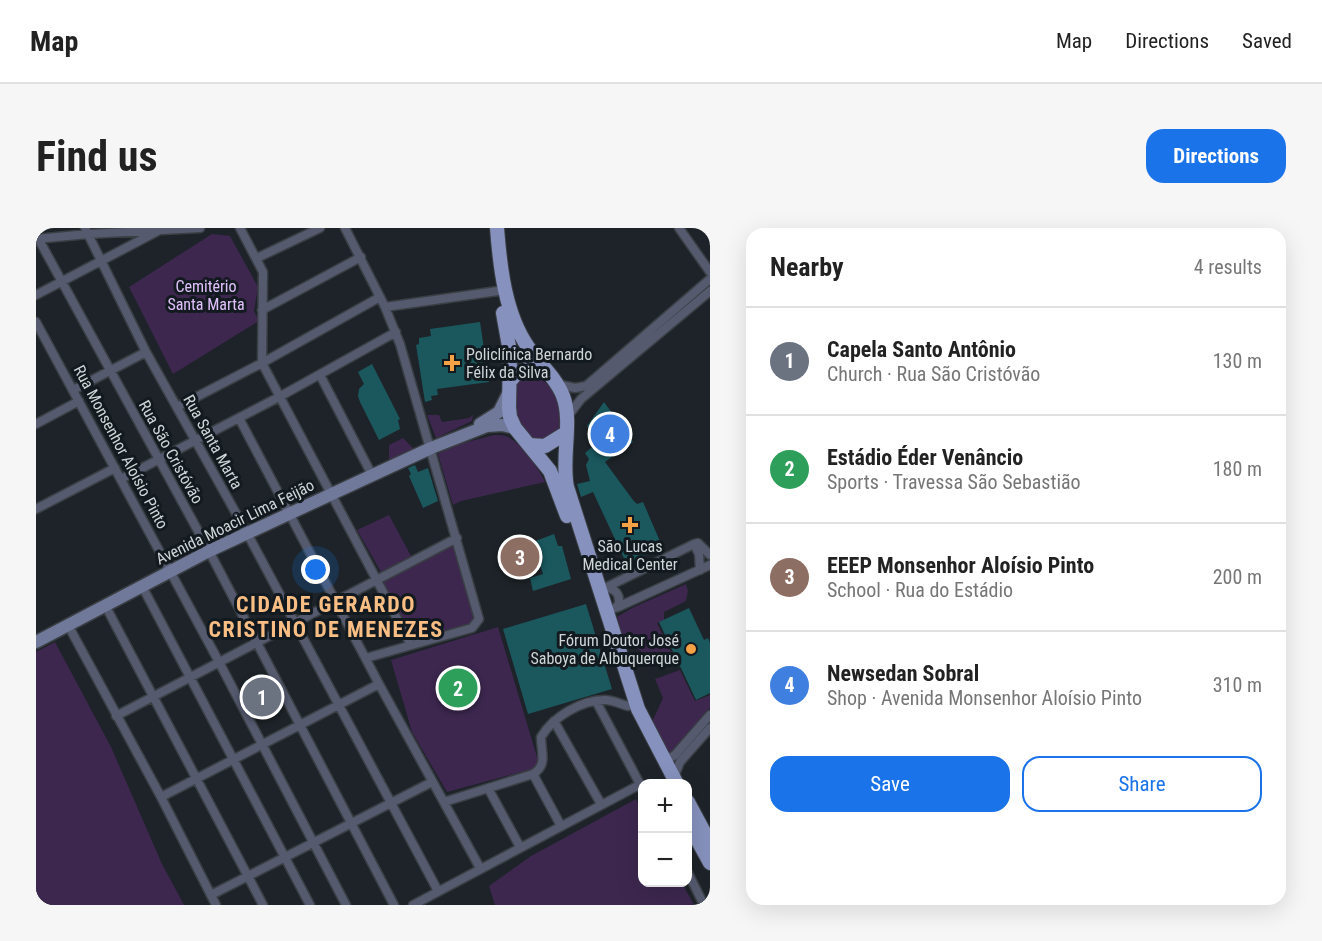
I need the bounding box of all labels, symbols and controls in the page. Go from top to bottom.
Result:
text: Map [30,25,78,58]
text: Map [1056,29,1092,53]
text: Directions [1125,29,1209,53]
text: Saved [1242,29,1292,53]
button: Directions [1146,129,1286,183]
text: Find us [36,132,157,181]
text: Nearby [770,252,844,282]
text: 4 results [1194,255,1262,279]
park label: Cemitério Santa Marta [167,277,245,314]
text: Capela Santo Antônio [827,337,1016,362]
place label: Policlínica Bernardo Félix da Silva [466,345,592,382]
text: 1 [784,349,795,373]
text: 130 m [1213,349,1262,373]
marker: Policlínica Bernardo Félix da Silva [443,354,461,372]
street label: Rua Monsenhor Aloísio Pinto [70,362,172,532]
text: Church · Rua São Cristóvão [827,362,1040,386]
street label: Rua Santa Marta [179,392,247,492]
street label: Rua São Cristóvão [135,397,207,507]
pin: 4 [590,412,630,456]
text: Estádio Éder Venâncio [827,445,1023,470]
text: 2 [784,457,795,481]
text: 180 m [1213,457,1262,481]
text: Sports · Travessa São Sebastião [827,470,1081,494]
street label: Avenida Moacir Lima Feijão [153,475,317,569]
marker: São Lucas Medical Center [621,516,639,534]
pin: 3 [500,534,540,580]
place label: São Lucas Medical Center [582,537,678,574]
text: EEEP Monsenhor Aloísio Pinto [827,553,1094,578]
your location [301,555,330,584]
text: 3 [784,565,795,589]
text: 200 m [1213,565,1262,589]
text: School · Rua do Estádio [827,578,1013,602]
district label: CIDADE GERARDO CRISTINO DE MENEZES [208,592,444,642]
place label: Fórum Doutor José Saboya de Albuquerque [531,631,679,668]
marker: Fórum Doutor José Saboya de Albuquerque [684,642,698,656]
text: Newsedan Sobral [827,661,979,686]
pin: 2 [438,666,478,710]
text: 4 [784,673,795,697]
text: 310 m [1213,673,1262,697]
pin: 1 [242,674,282,720]
text: Shop · Avenida Monsenhor Aloísio Pinto [827,686,1142,710]
button: Save [770,756,1010,812]
button: Share [1022,756,1262,812]
map controls [638,779,692,887]
button: + [638,779,692,833]
button: − [638,833,692,887]

